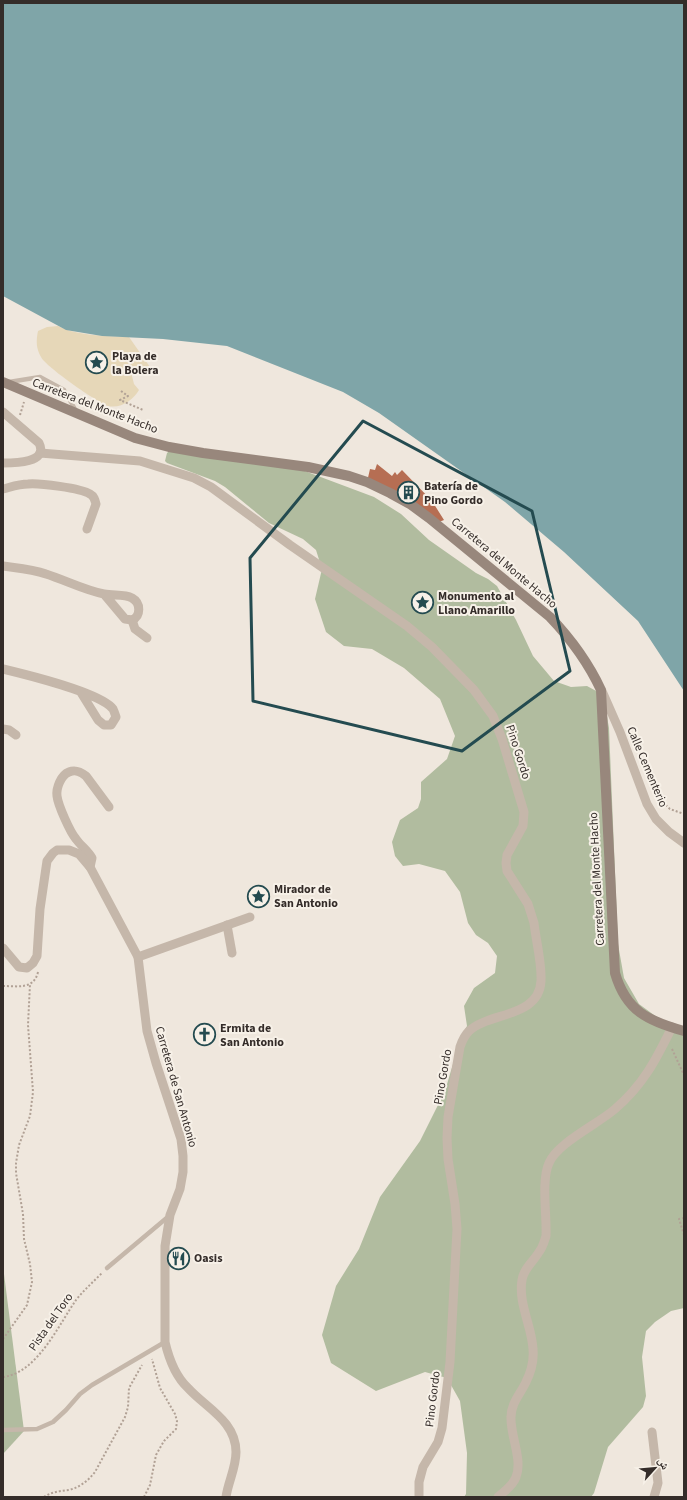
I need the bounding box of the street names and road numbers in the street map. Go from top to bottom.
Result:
street label: Carretera del Monte Hacho [30,374,160,438]
street label: Carretera del Monte Hacho [447,514,561,612]
street label: Pino Gordo [501,723,535,781]
street label: Calle Cementerio [622,724,672,810]
street label: Carretera del Monte Hacho [585,812,609,946]
street label: Carretera de San Antonio [151,1025,201,1149]
street label: Pino Gordo [430,1048,456,1106]
street label: Pista del Toro [25,1289,77,1355]
street label: Pino Gordo [421,1370,445,1428]

